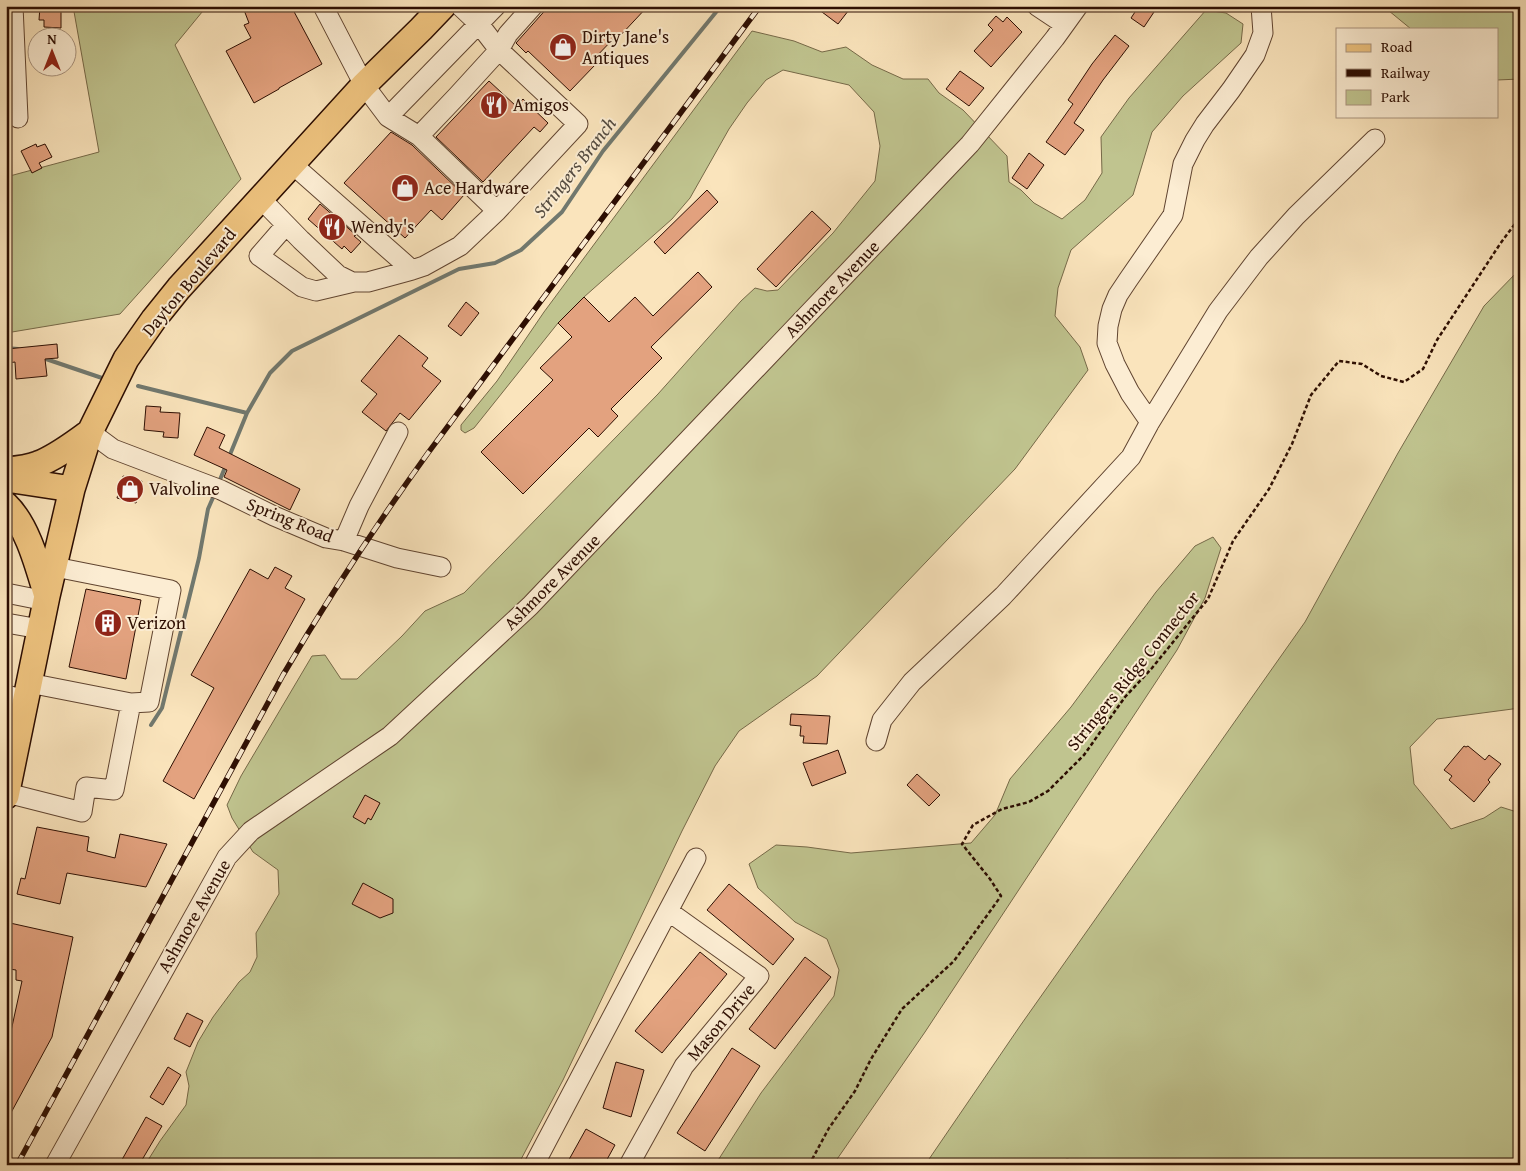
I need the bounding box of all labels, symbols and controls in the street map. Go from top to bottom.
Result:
place label: Dirty Jane's Antiques [582,23,669,71]
north arrow [28,28,78,78]
legend [1336,28,1498,118]
text: N [47,29,57,49]
shop icon: Dirty Jane's Antiques [548,32,578,62]
text: Road [1381,36,1412,57]
text: Railway [1381,62,1431,83]
text: Park [1381,86,1410,107]
restaurant icon: Amigos [479,90,509,120]
place label: Amigos [513,91,569,118]
water label: Stringers Branch [526,110,623,224]
shop icon: Ace Hardware [390,173,420,203]
place label: Ace Hardware [424,174,529,201]
restaurant icon: Wendy's [317,212,347,242]
place label: Wendy's [351,213,415,240]
street label: Dayton Boulevard [135,221,242,342]
street label: Ashmore Avenue [778,234,885,344]
shop icon: Valvoline [115,474,145,504]
place label: Valvoline [149,475,220,502]
street label: Spring Road [243,490,338,549]
street label: Ashmore Avenue [497,527,606,636]
street label: Stringers Ridge Connector [1060,585,1206,756]
building icon: Verizon [93,608,123,638]
place label: Verizon [127,609,186,636]
street label: Ashmore Avenue [150,854,237,977]
street label: Mason Drive [680,977,761,1066]

